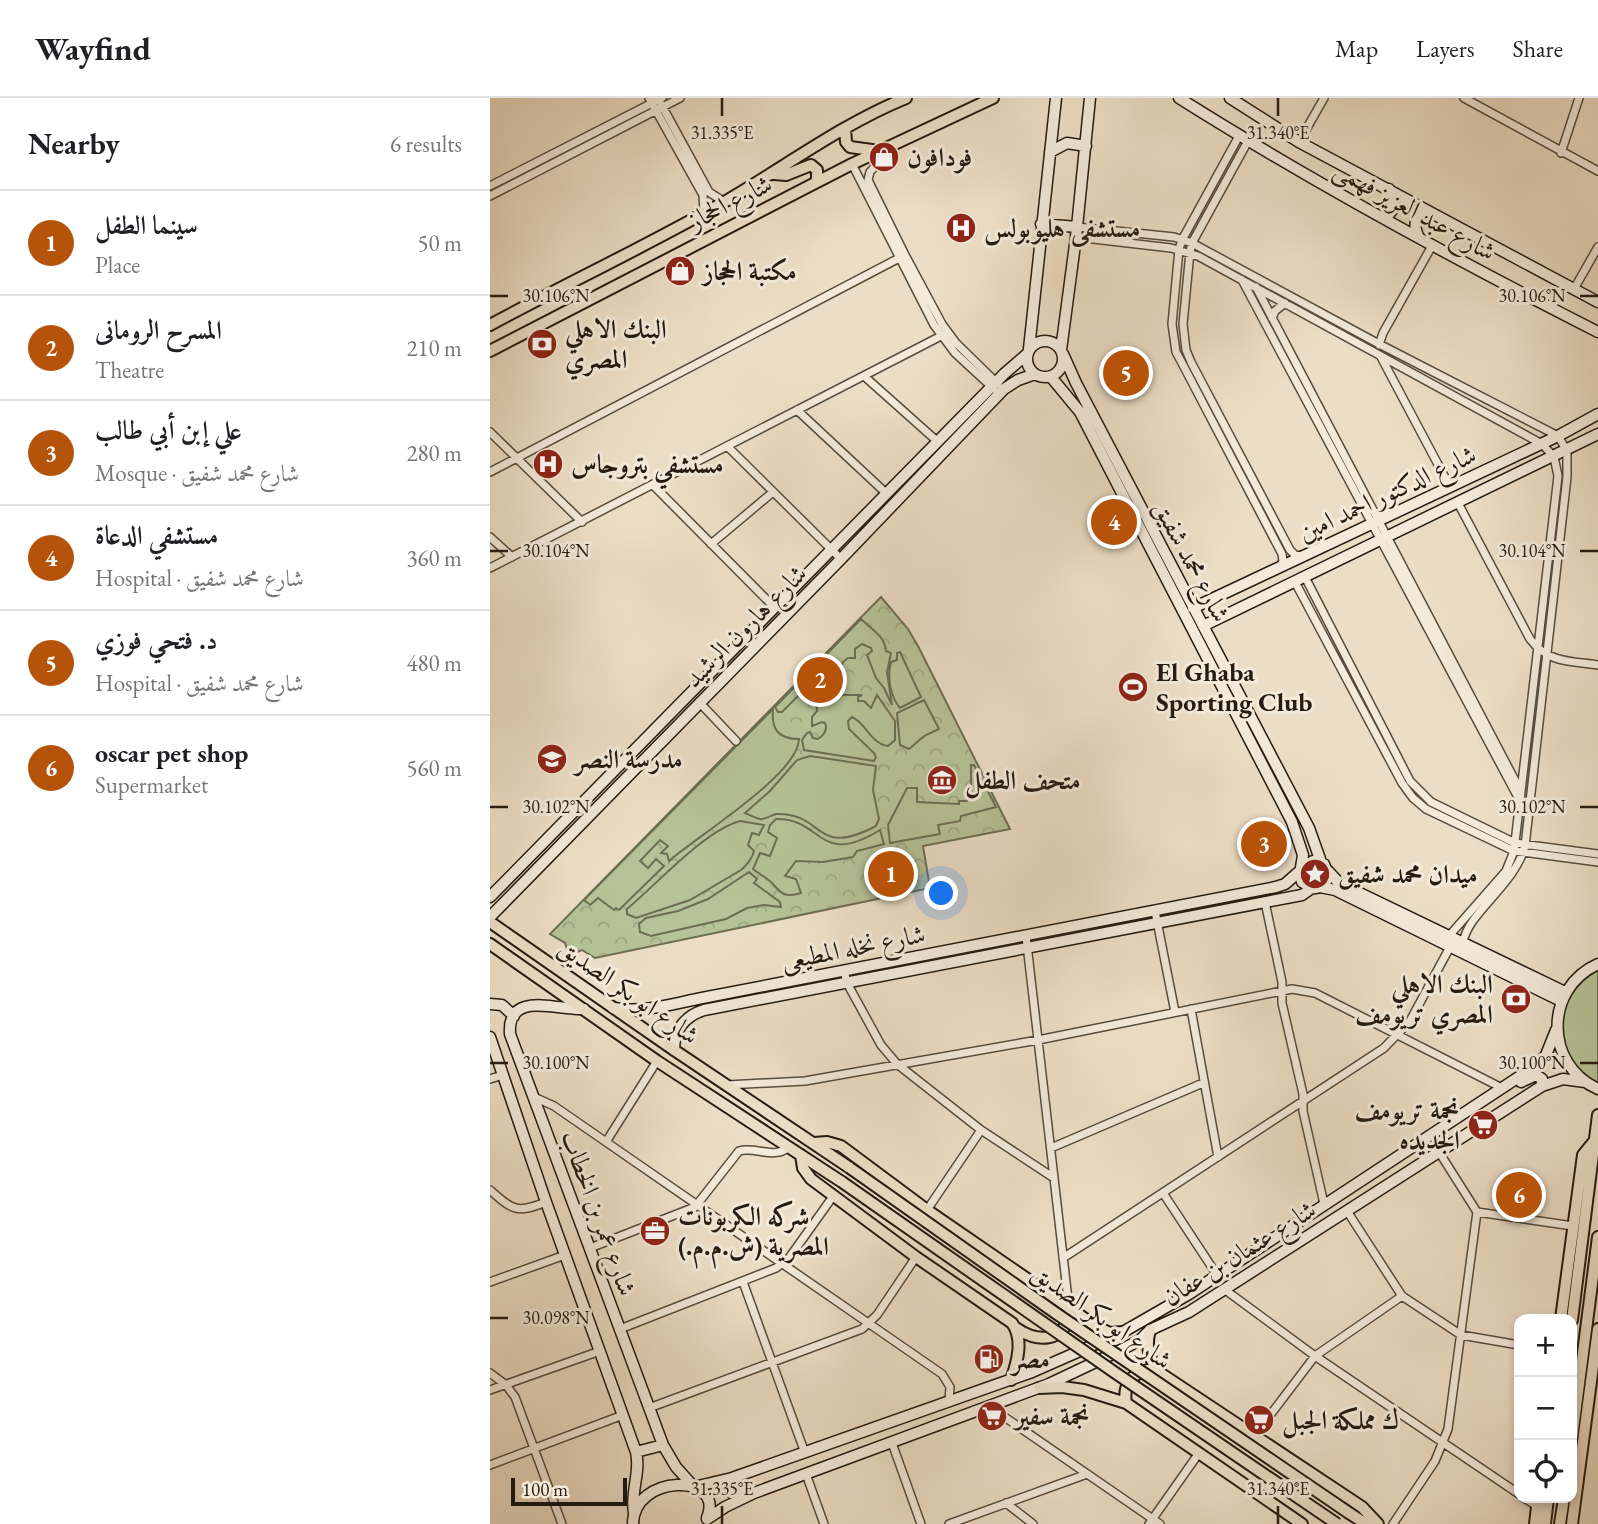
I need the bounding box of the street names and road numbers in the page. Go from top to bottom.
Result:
street label: شارع عبد العزيز فهمى [1326,152,1502,273]
street label: شارع الحجاز [680,166,780,243]
street label: شارع الدكتور احمد امين [1292,437,1484,554]
street label: شارع محمد شفيق [1141,494,1238,630]
street label: شارع هارون الرشيد [676,557,818,699]
street label: شارع نخله المطيعى [778,916,929,983]
street label: شارع ابو بكر الصديق [549,930,706,1056]
street label: شارع عمر بن الخطاب [549,1126,645,1302]
street label: شارع عثمان بن عفان [1156,1192,1325,1318]
street label: شارع ابو بكر الصديق [1022,1255,1179,1381]

